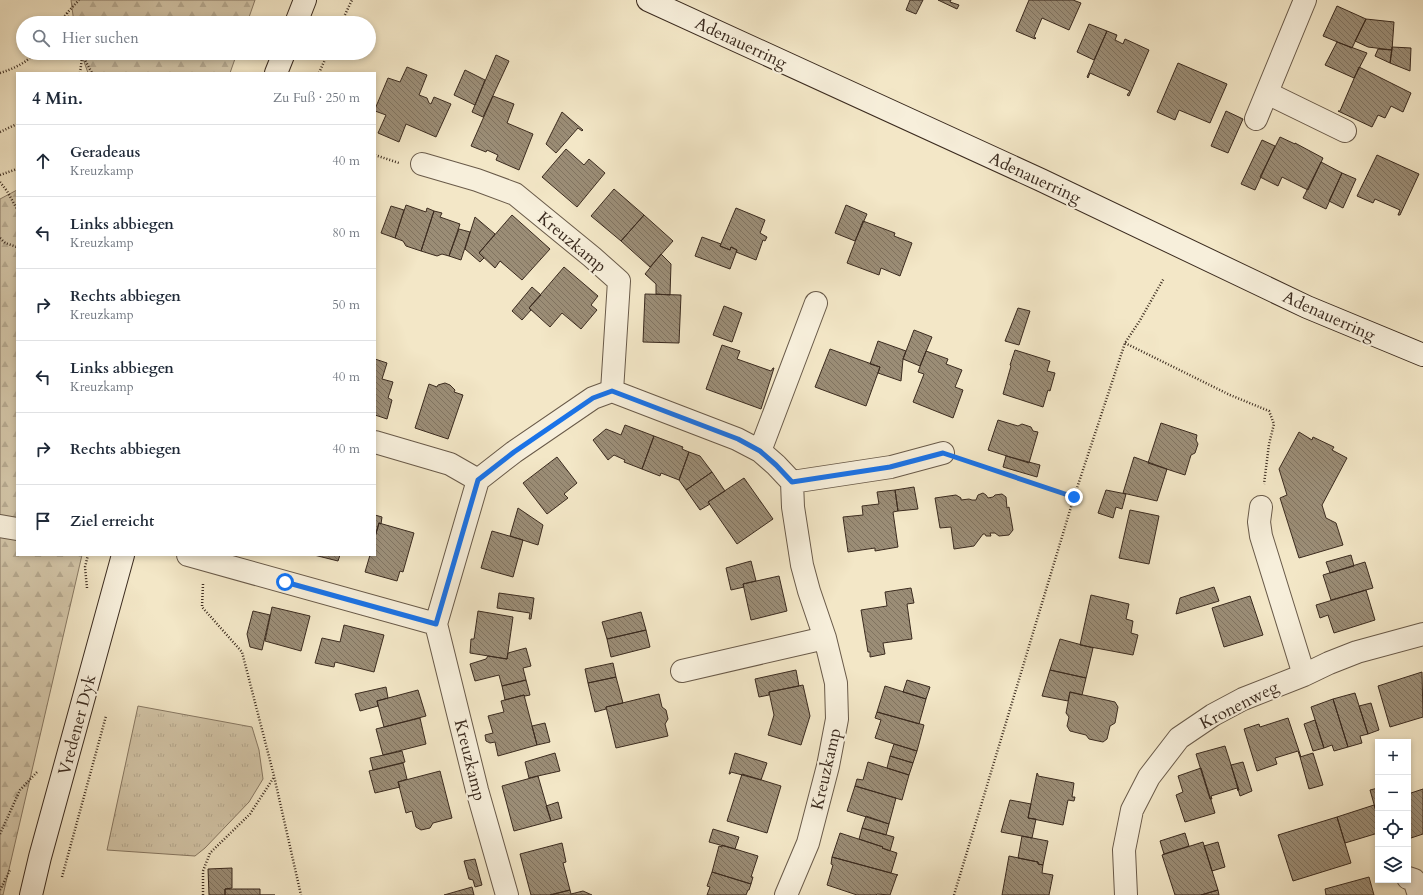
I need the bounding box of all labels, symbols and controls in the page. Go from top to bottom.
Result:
street label: Adenauerring [691,12,791,75]
search box [16,16,376,60]
icon: search [30,27,52,49]
text: Hier suchen [62,28,139,48]
text: 4 Min. [32,87,83,110]
text: Zu Fuß · 250 m [273,89,360,107]
text: Geradeaus [70,142,140,162]
street label: Adenauerring [985,147,1085,210]
icon: ahead [32,150,54,172]
text: 40 m [332,152,360,170]
text: Kreuzkamp [70,162,134,180]
street label: Kreuzkamp [533,206,611,278]
text: Links abbiegen [70,214,174,234]
icon: left [32,222,54,244]
text: 80 m [332,224,360,242]
text: Kreuzkamp [70,234,134,252]
street label: Adenauerring [1279,285,1379,347]
text: Rechts abbiegen [70,286,181,306]
icon: right [32,294,54,316]
text: 50 m [332,296,360,314]
text: Kreuzkamp [70,306,134,324]
text: Links abbiegen [70,358,174,378]
icon: left [32,366,54,388]
text: 40 m [332,368,360,386]
text: Kreuzkamp [70,378,134,396]
icon: right [32,438,54,460]
text: Rechts abbiegen [70,439,181,459]
text: 40 m [332,440,360,458]
route end [1065,488,1083,506]
icon: arrive [32,510,54,532]
text: Ziel erreicht [70,511,154,531]
route start [276,573,294,591]
street label: Vredener Dyk [53,671,102,778]
street label: Kronenweg [1195,675,1283,735]
street label: Kreuzkamp [449,717,491,803]
street label: Kreuzkamp [805,726,847,812]
map controls [1375,739,1411,883]
button: + [1375,739,1411,775]
button: − [1375,775,1411,811]
button: locate [1375,811,1411,847]
button: layers [1375,847,1411,883]

